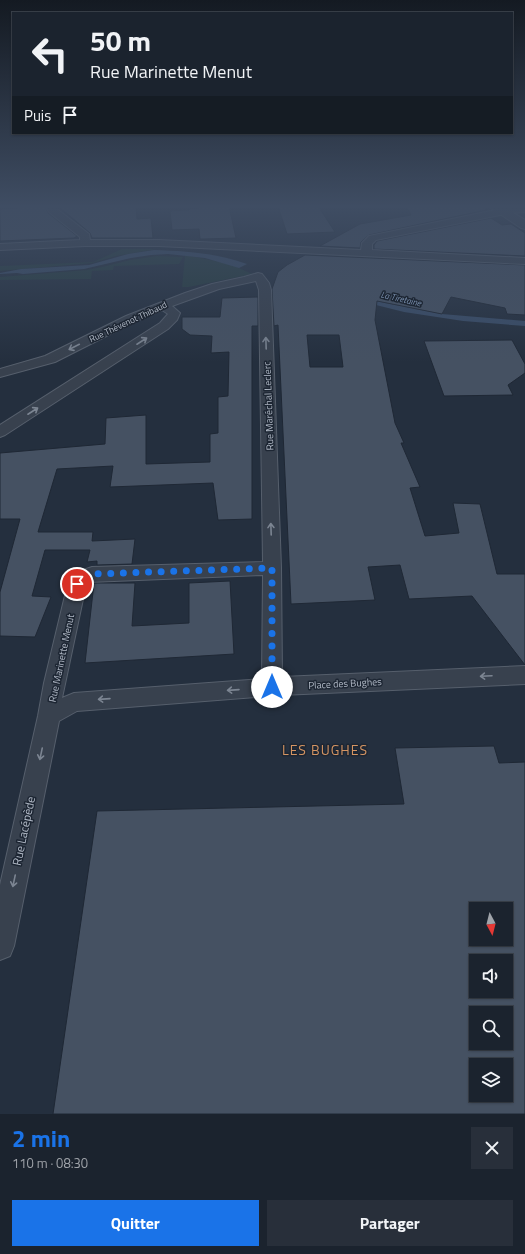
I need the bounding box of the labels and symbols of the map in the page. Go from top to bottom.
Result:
water label: La Tiretaine [380,288,423,310]
street label: Rue Thévenot Thibaud [87,298,169,345]
one-way arrow [136,336,148,344]
one-way arrow [262,337,270,350]
one-way arrow [68,344,80,351]
street label: Rue Maréchal Leclerc [259,361,278,451]
one-way arrow [27,407,38,415]
one-way arrow [268,523,275,536]
pin [60,567,94,601]
street label: Rue Marinette Menut [45,612,78,704]
position arrow [251,666,293,708]
one-way arrow [480,673,493,680]
street label: Place des Bughes [308,674,383,693]
one-way arrow [227,686,240,693]
one-way arrow [98,696,111,703]
district label: LES BUGHES [282,739,368,760]
one-way arrow [36,747,44,760]
street label: Rue Lacépède [7,795,40,867]
one-way arrow [9,874,17,887]
north arrow [469,902,513,946]

